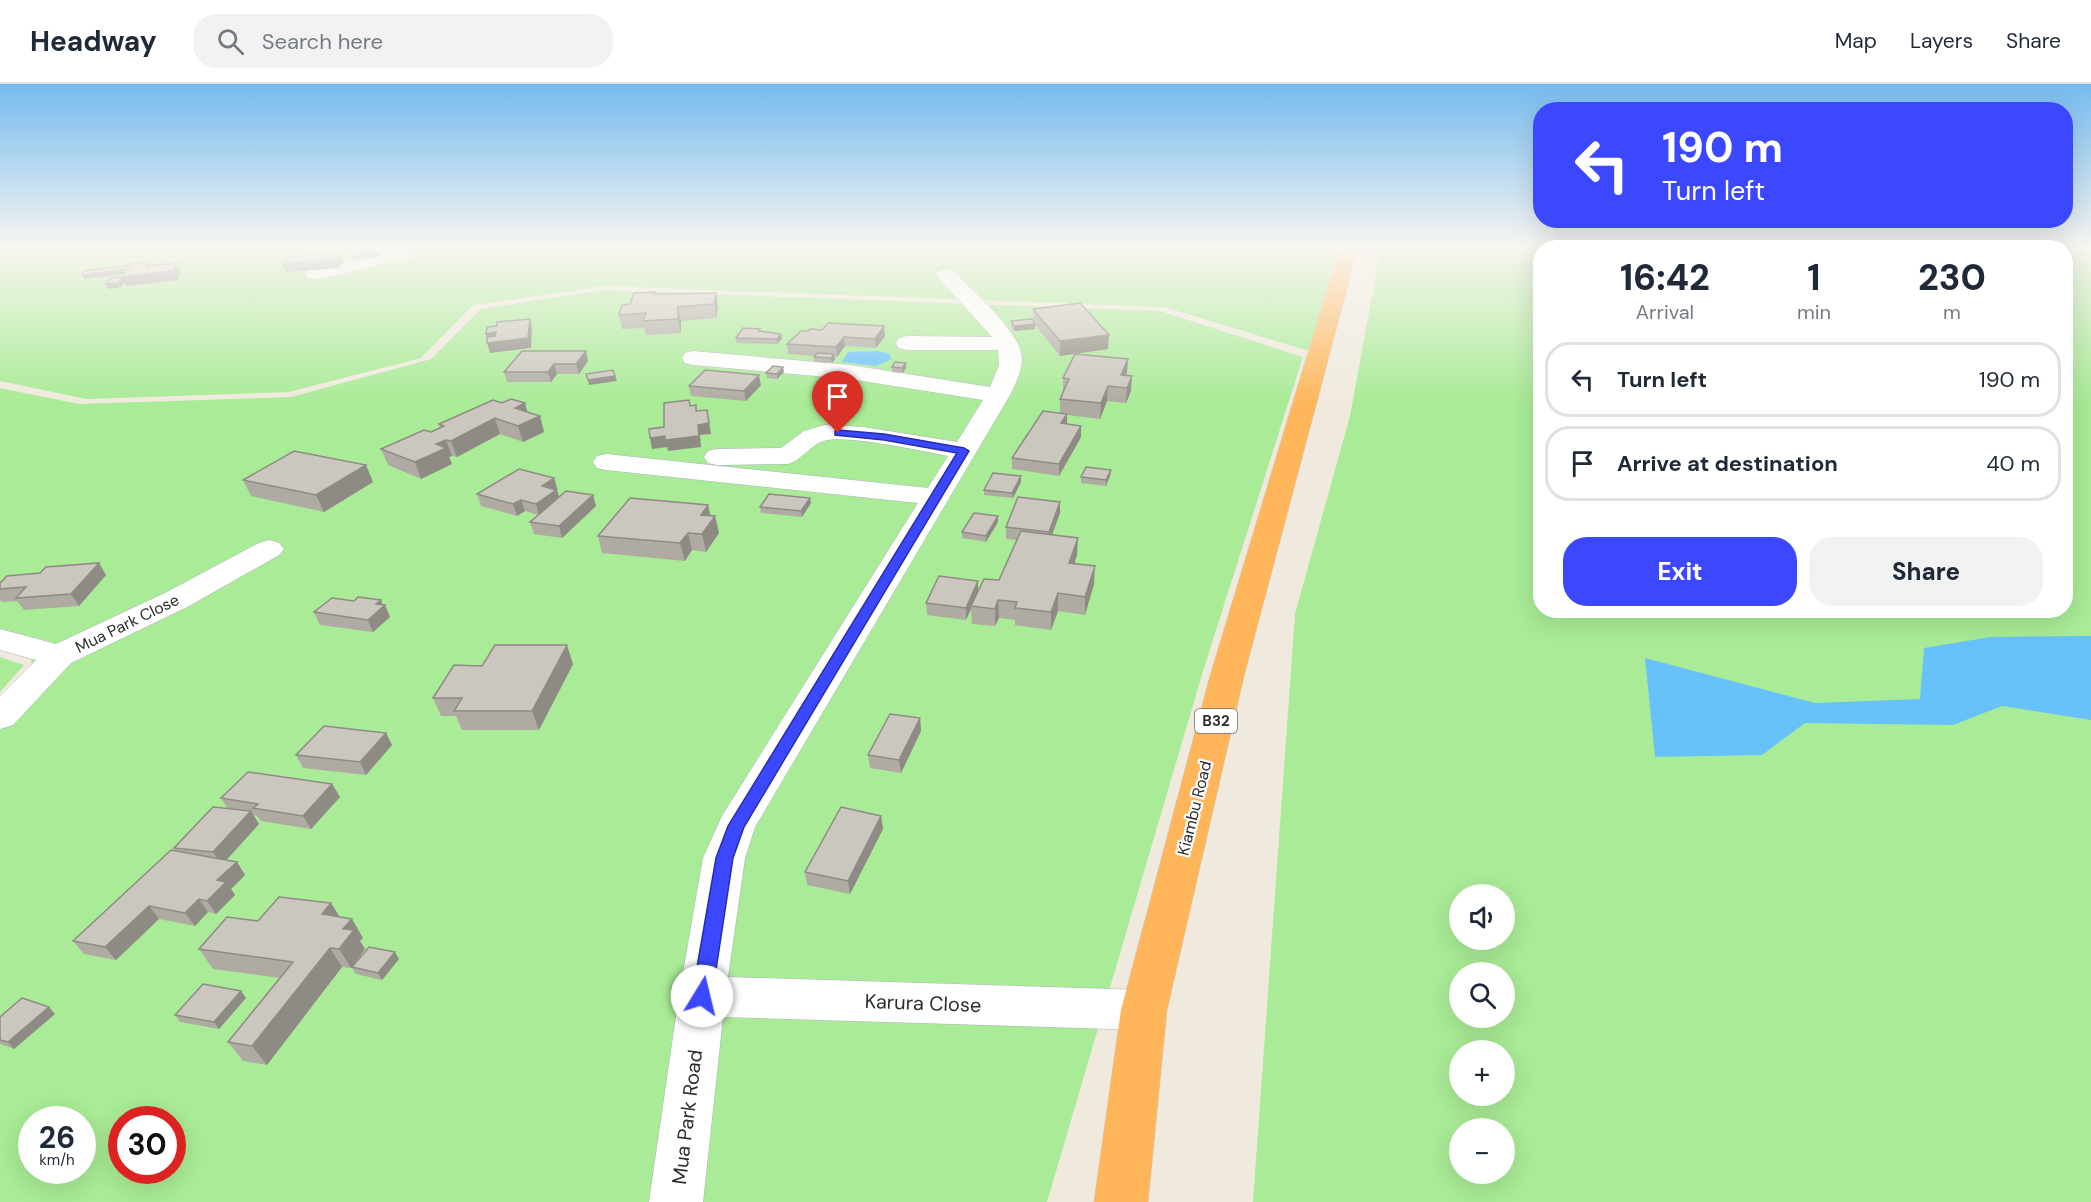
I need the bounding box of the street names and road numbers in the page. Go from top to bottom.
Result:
street label: Mua Park Close [72,589,183,658]
road number: B32 [1195,709,1237,733]
street label: Kiambu Road [1173,759,1216,858]
street label: Karura Close [864,988,982,1018]
street label: Mua Park Road [666,1048,708,1186]

